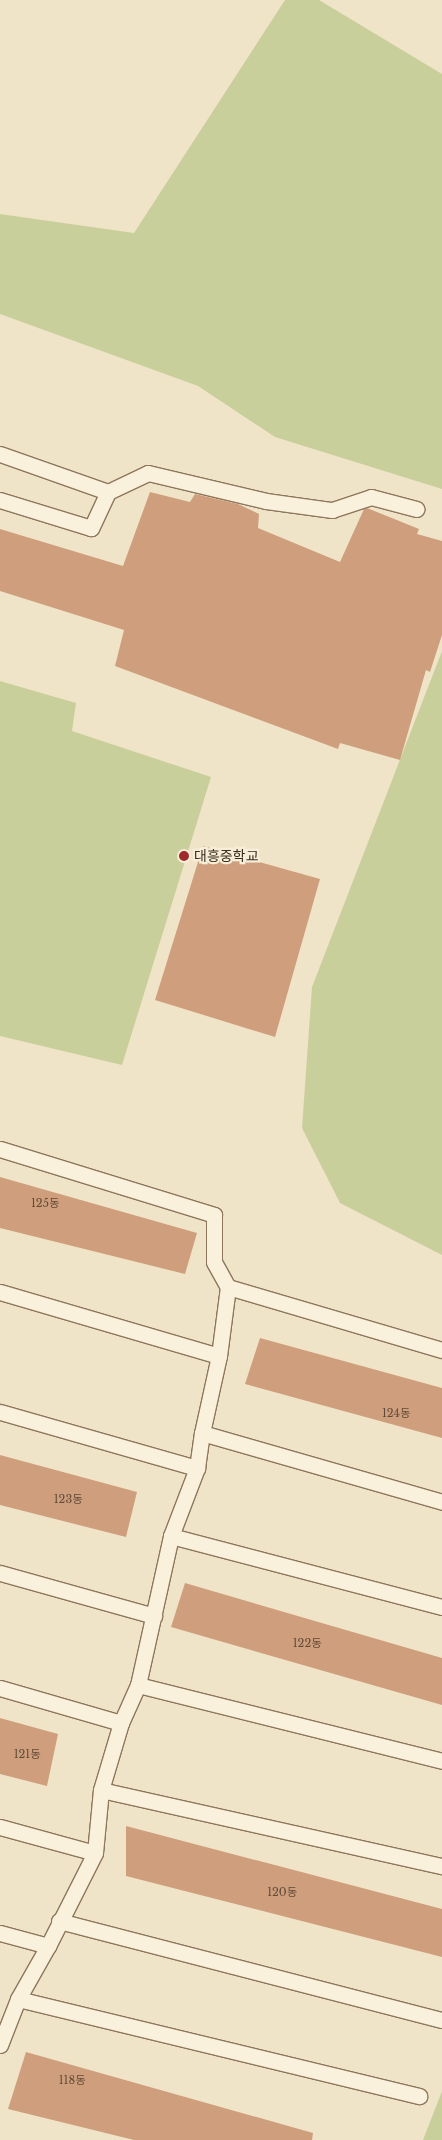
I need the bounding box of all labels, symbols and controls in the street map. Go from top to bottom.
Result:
place label: 대흥중학교 [194,848,258,864]
marker: 대흥중학교 [178,850,190,862]
house number: 125동 [31,1196,59,1210]
house number: 124동 [382,1406,410,1420]
house number: 123동 [54,1492,82,1506]
house number: 122동 [293,1636,321,1650]
house number: 121동 [14,1747,40,1761]
house number: 120동 [267,1885,297,1899]
house number: 118동 [59,2073,85,2087]

